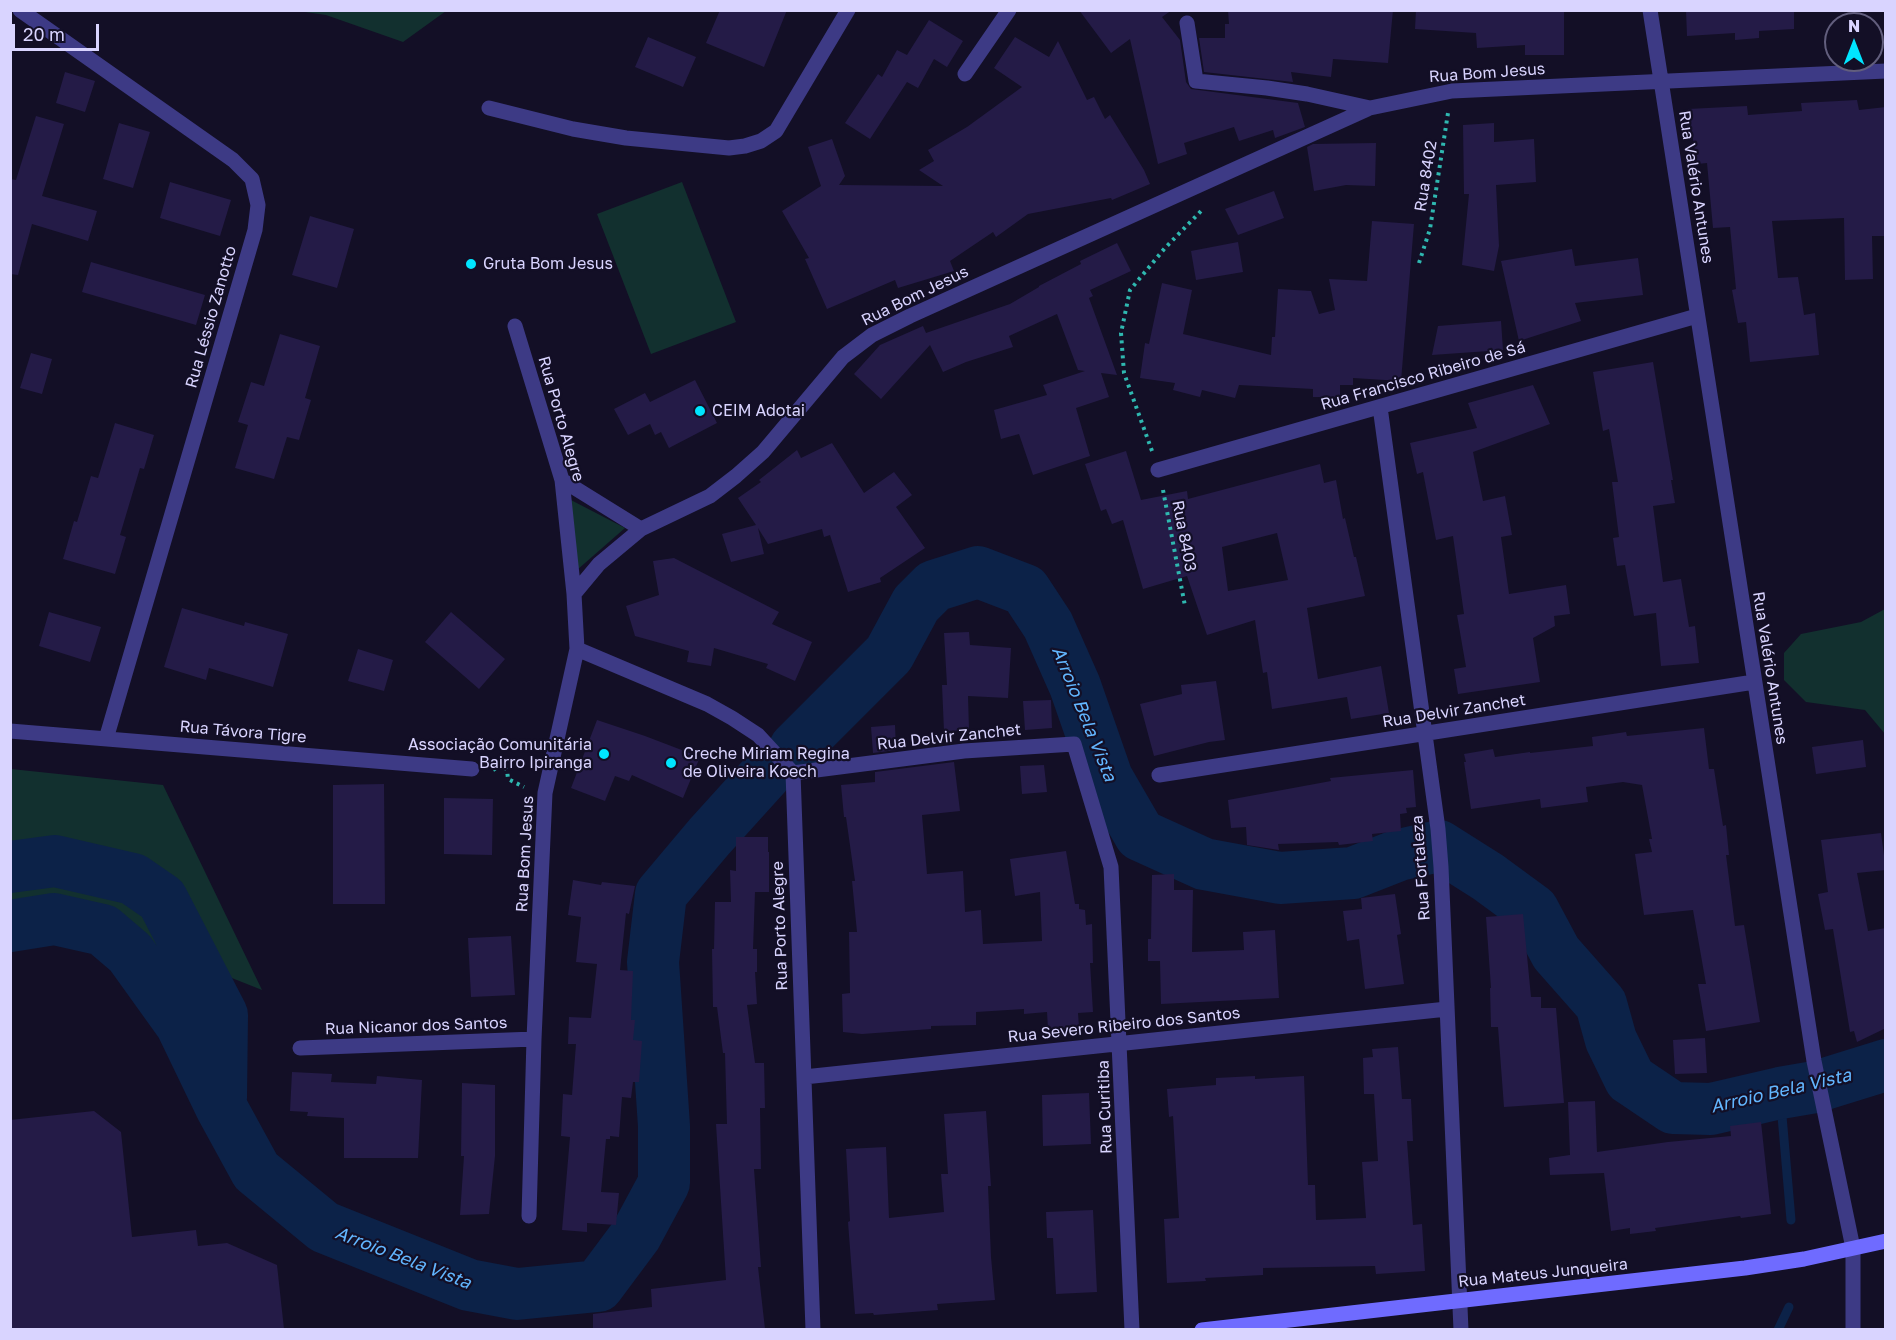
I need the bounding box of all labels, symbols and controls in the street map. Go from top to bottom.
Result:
scale bar [15,12,102,50]
north arrow [1824,12,1884,72]
text: N [1848,16,1860,36]
text: 20 m [23,23,65,45]
street label: Rua Bom Jesus [1428,59,1546,87]
street label: Rua Valério Antunes [1674,109,1718,265]
street label: Rua 8402 [1411,139,1441,213]
street label: Rua Léssio Zanotto [182,244,240,390]
place label: Gruta Bom Jesus [483,254,613,274]
marker: Gruta Bom Jesus [464,257,478,271]
street label: Rua Bom Jesus [858,262,972,330]
street label: Rua Francisco Ribeiro de Sá [1318,338,1528,414]
street label: Rua Porto Alegre [534,354,588,484]
place label: CEIM Adotai [712,401,805,421]
marker: CEIM Adotai [693,404,707,418]
street label: Rua 8403 [1168,499,1200,573]
street label: Rua Valério Antunes [1748,590,1792,746]
water label: Arroio Bela Vista [1047,643,1121,785]
street label: Rua Delvir Zanchet [1381,690,1527,732]
street label: Rua Távora Tigre [179,717,307,747]
street label: Rua Delvir Zanchet [876,720,1022,754]
place label: Associação Comunitária Bairro Ipiranga [408,735,592,773]
place label: Creche Miriam Regina de Oliveira Koech [683,744,850,782]
marker: Associação Comunitária Bairro Ipiranga [597,747,611,761]
marker: Creche Miriam Regina de Oliveira Koech [664,756,678,770]
street label: Rua Bom Jesus [512,795,538,913]
street label: Rua Fortaleza [1408,815,1434,921]
street label: Rua Porto Alegre [768,861,792,991]
street label: Rua Severo Ribeiro dos Santos [1007,1003,1241,1047]
street label: Rua Nicanor dos Santos [324,1013,508,1039]
street label: Rua Curitiba [1094,1060,1116,1154]
water label: Arroio Bela Vista [1709,1064,1853,1118]
water label: Arroio Bela Vista [332,1222,474,1294]
street label: Rua Mateus Junqueira [1457,1255,1629,1291]

